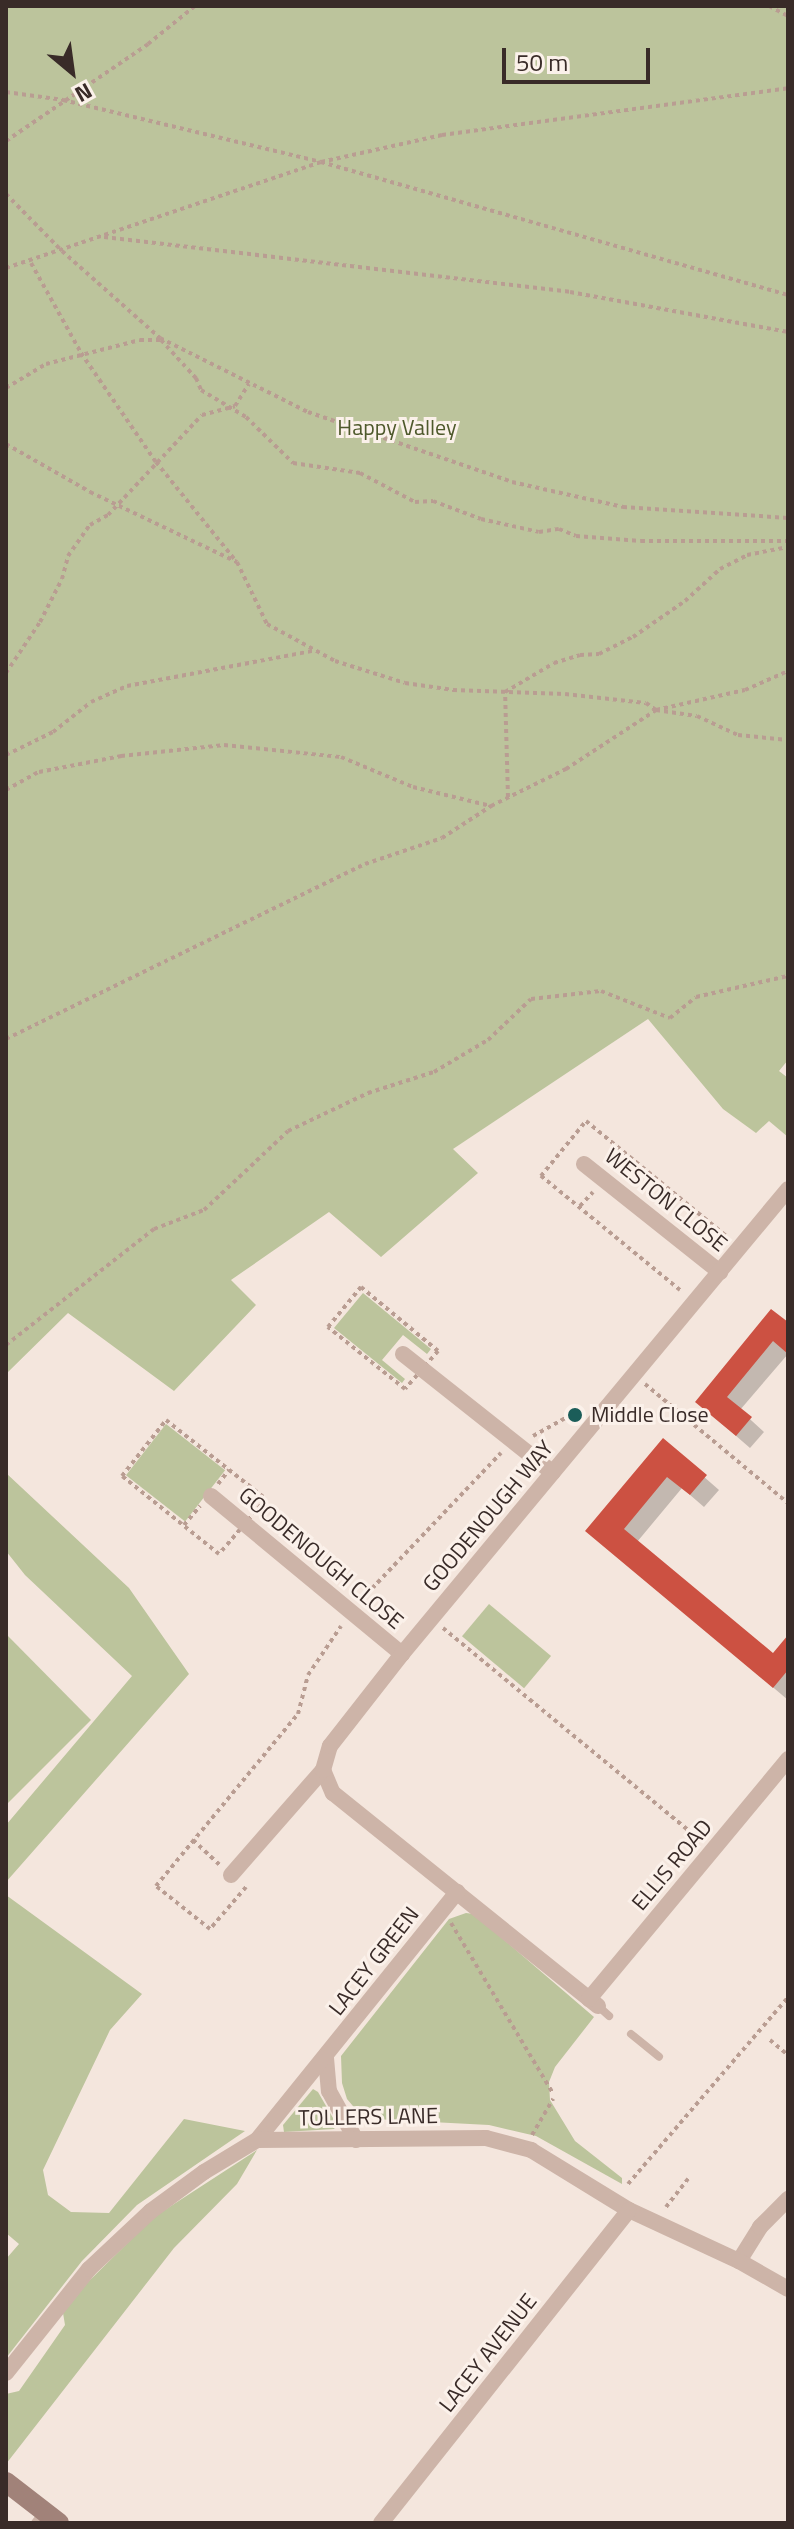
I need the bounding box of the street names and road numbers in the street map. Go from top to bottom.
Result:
street label: WESTON CLOSE [600,1143,732,1257]
street label: GOODENOUGH WAY [417,1435,559,1597]
street label: GOODENOUGH CLOSE [233,1482,409,1634]
street label: ELLIS ROAD [626,1814,718,1916]
street label: LACEY GREEN [323,1901,425,2021]
street label: TOLLERS LANE [298,2103,438,2131]
street label: LACEY AVENUE [434,2289,542,2417]

